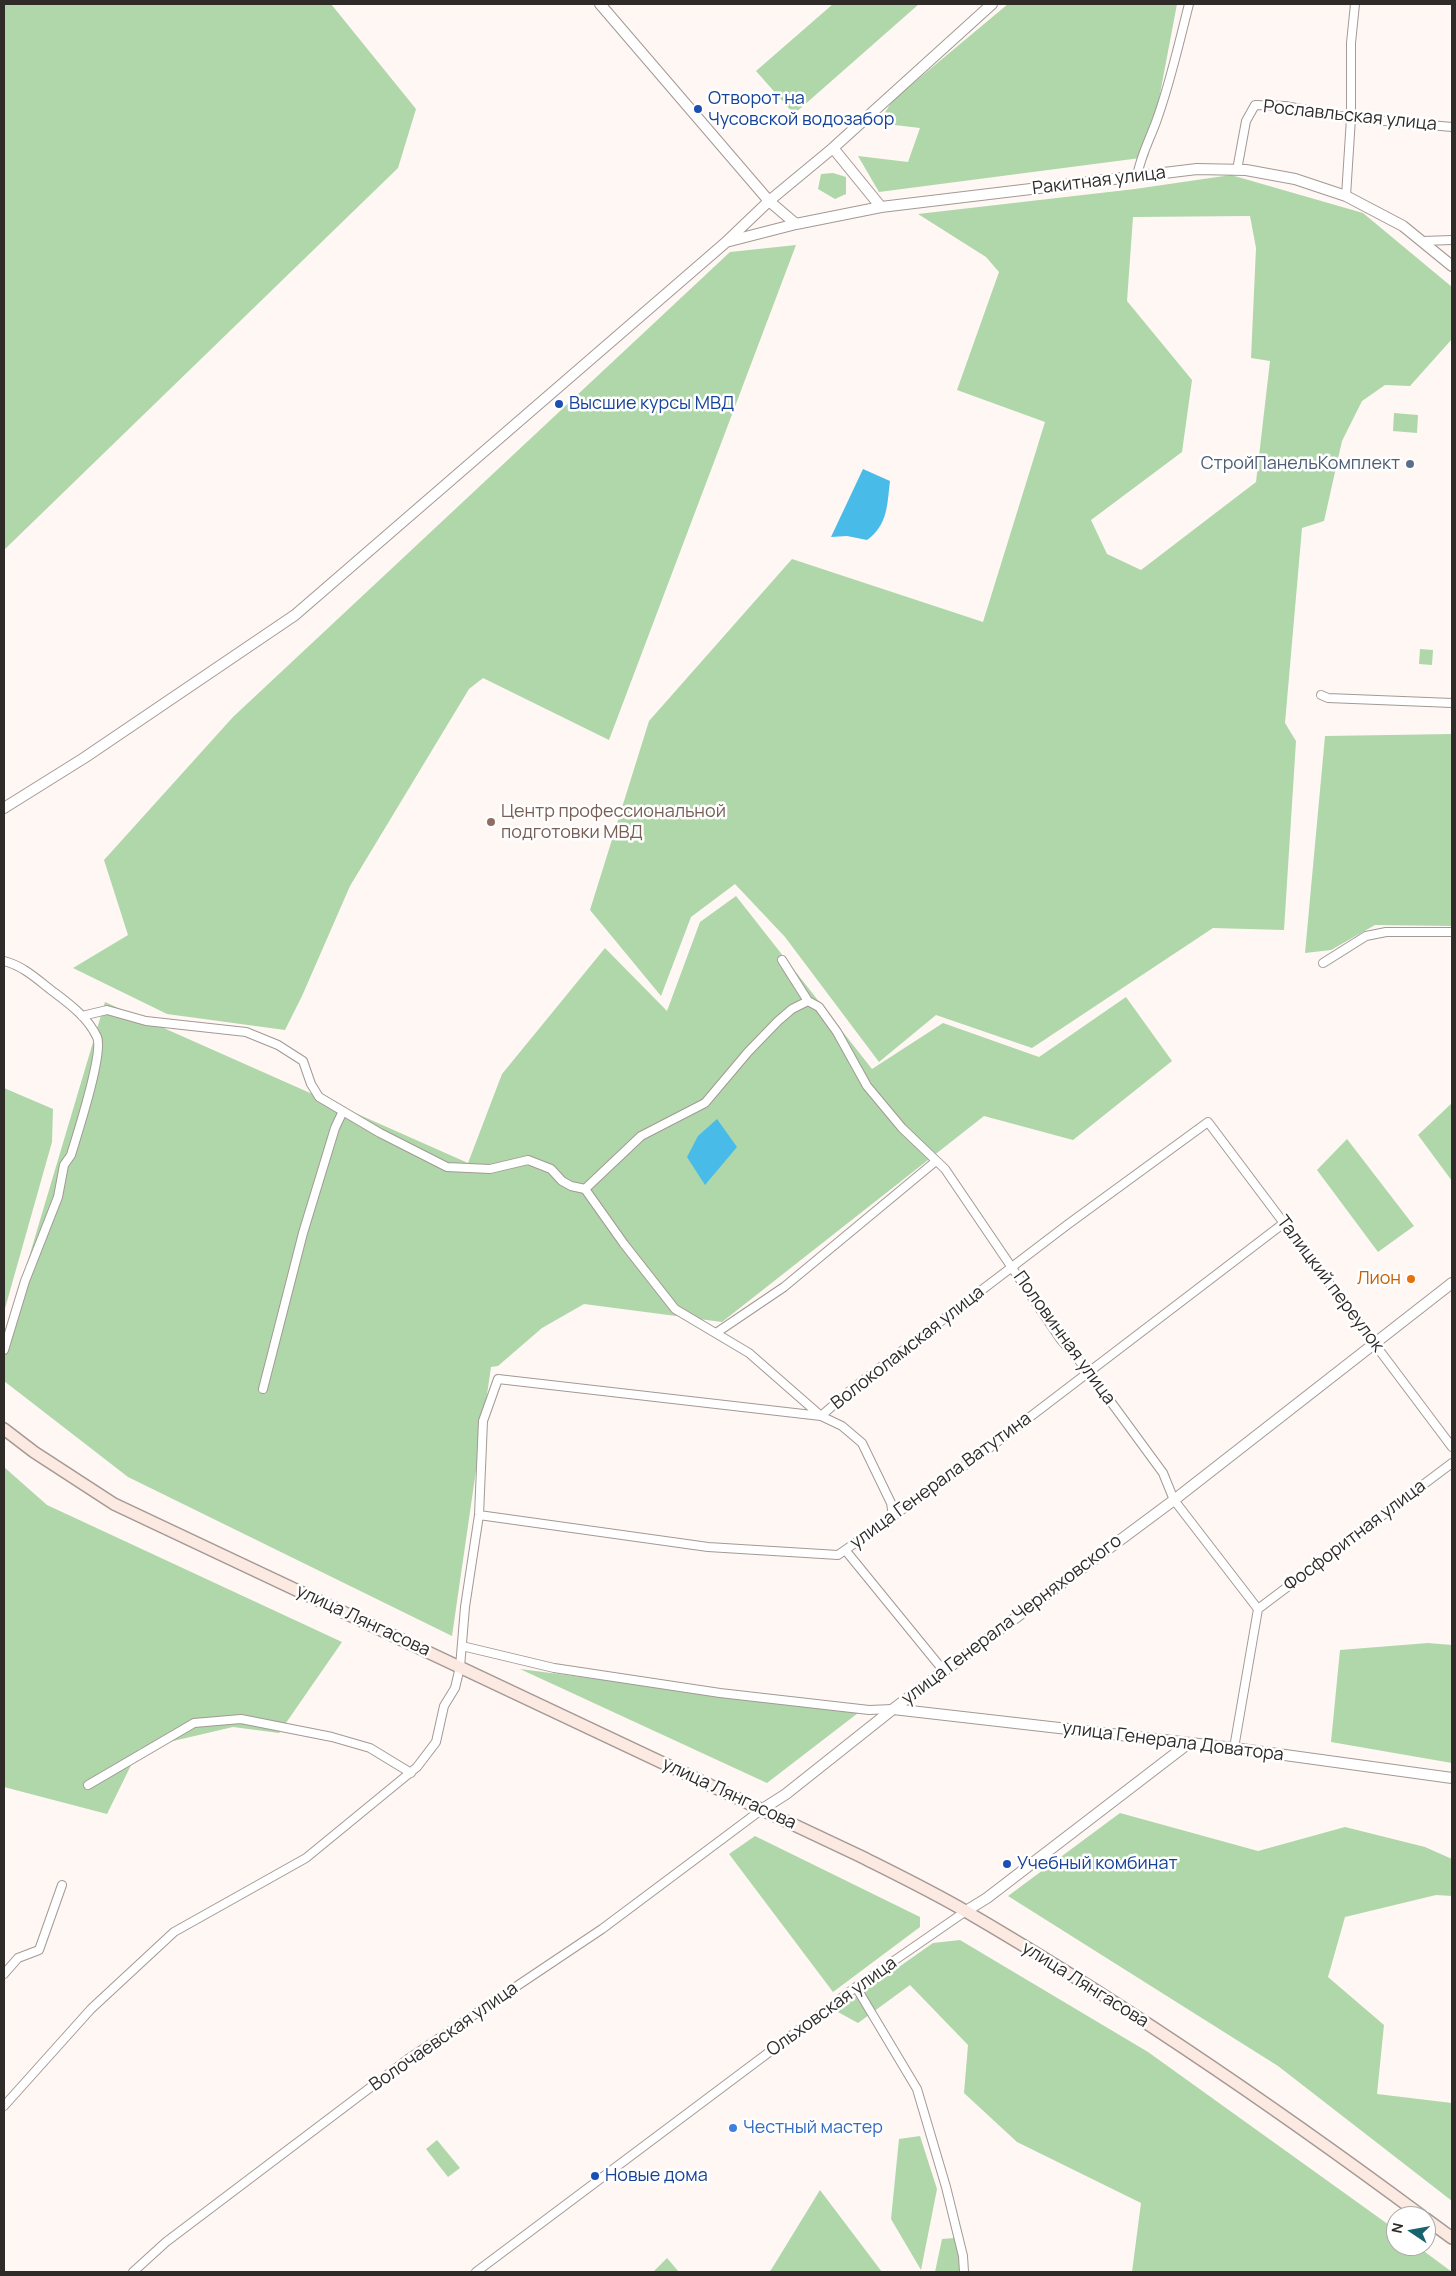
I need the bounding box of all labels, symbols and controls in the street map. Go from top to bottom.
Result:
place label: Отворот на Чусовской водозабор [708,88,894,130]
street label: Рославльская улица [1262,96,1438,136]
marker: Отворот на Чусовской водозабор [692,103,704,115]
street label: Ракитная улица [1031,162,1167,200]
place label: Высшие курсы МВД [569,393,734,415]
marker: Высшие курсы МВД [553,398,565,410]
place label: СтройПанельКомплект [1201,453,1400,475]
marker: СтройПанельКомплект [1404,458,1416,470]
place label: Центр профессиональной подготовки МВД [501,801,726,844]
marker: Центр профессиональной подготовки МВД [485,816,497,828]
street label: Талицкий переулок [1272,1212,1388,1356]
street label: Половинная улица [1008,1267,1120,1409]
place label: Лион [1357,1268,1401,1290]
marker: Лион [1405,1273,1417,1285]
street label: Волоколамская улица [827,1282,989,1414]
street label: улица Генерала Ватутина [846,1408,1036,1554]
street label: Фосфоритная улица [1280,1476,1430,1596]
street label: улица Генерала Черняховского [898,1530,1126,1710]
street label: улица Лянгасова [292,1580,434,1662]
street label: улица Генерала Доватора [1061,1718,1285,1766]
street label: улица Лянгасова [658,1753,800,1835]
place label: Учебный комбинат [1017,1853,1178,1875]
marker: Учебный комбинат [1001,1858,1013,1870]
street label: улица Лянгасова [1018,1937,1152,2033]
street label: Ольховская улица [763,1953,901,2061]
street label: Волочаевская улица [366,1978,522,2096]
place label: Честный мастер [743,2117,883,2139]
marker: Честный мастер [727,2122,739,2134]
place label: Новые дома [605,2165,708,2187]
marker: Новые дома [589,2170,601,2182]
north arrow [1386,2206,1436,2256]
text: N [1386,2221,1407,2235]

